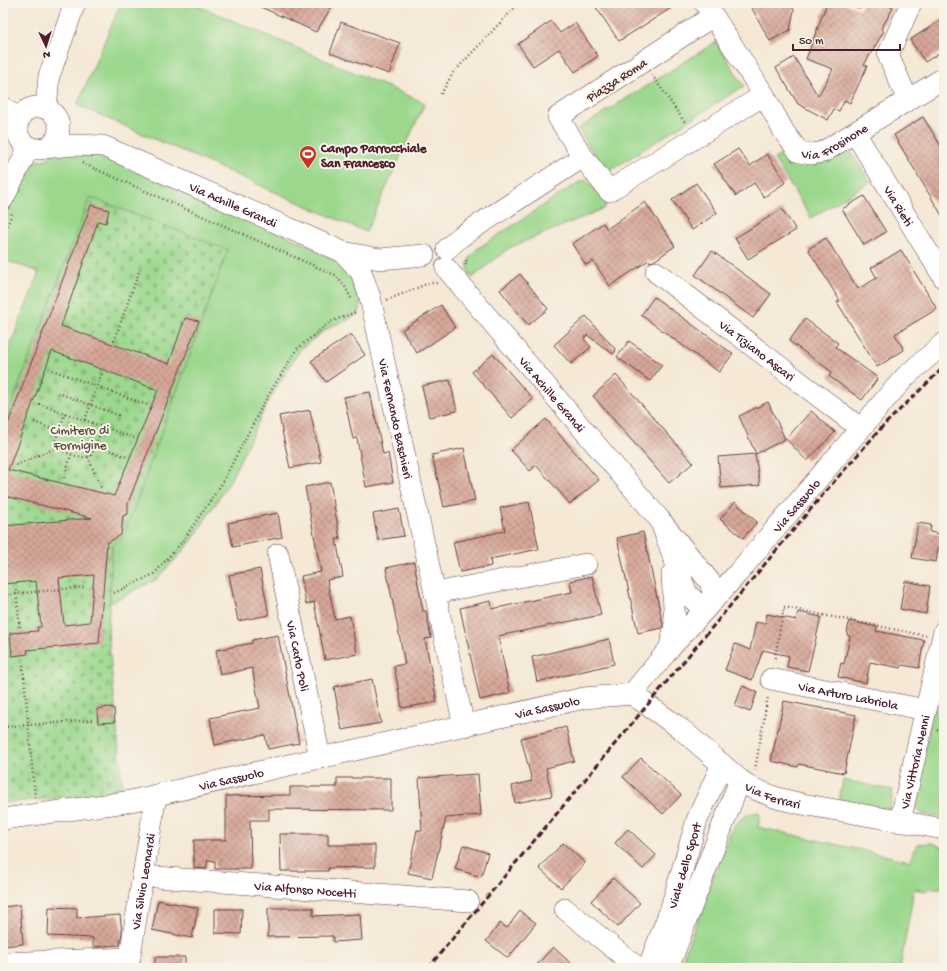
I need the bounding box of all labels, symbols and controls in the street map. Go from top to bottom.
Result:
north arrow [26,26,66,66]
scale bar [793,26,900,52]
text: 50 m [799,35,824,49]
text: N [43,48,51,60]
street label: Piazza Roma [584,56,651,107]
street label: Via Frosinone [799,121,871,164]
place label: Campo Parrocchiale San Francesco [320,142,428,172]
sports icon: Campo Parrocchiale San Francesco [298,144,318,169]
street label: Via Achille Grandi [185,180,279,232]
street label: Via Rieti [879,183,916,230]
street label: Via Tiziano Ascari [714,317,797,386]
street label: Via Achille Grandi [514,354,587,436]
street label: Via Fernando Baschieri [374,357,415,481]
park label: Cimitero di Formigine [51,424,110,454]
street label: Via Sassuolo [770,477,825,537]
street label: Via Carlo Poli [282,619,311,693]
street label: Via Arturo Labriola [796,679,900,714]
street label: Via Sassuolo [513,694,582,724]
street label: Via Vittoria Nenni [898,714,934,812]
street label: Via Sassuolo [197,766,266,795]
street label: Via Ferrari [740,780,802,813]
street label: Viale dello Sport [666,819,706,912]
street label: Via Silvio Leonardi [129,832,160,932]
street label: Via Alfonso Nocetti [253,880,357,902]

